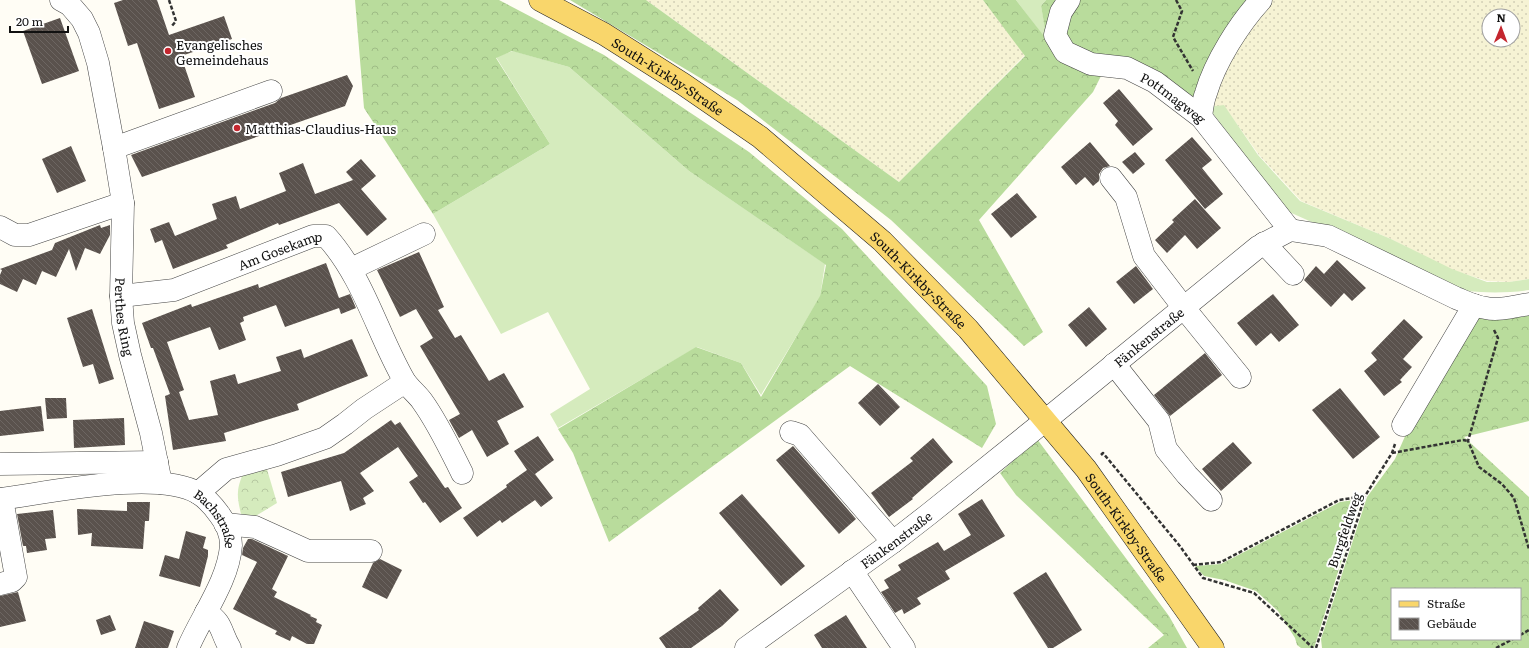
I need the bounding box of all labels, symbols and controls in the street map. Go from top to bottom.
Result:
scale bar [10,8,68,34]
north arrow [1481,8,1521,48]
text: N [1496,9,1506,25]
text: 20 m [16,12,43,30]
street label: South-Kirkby-Straße [609,32,728,119]
place label: Evangelisches Gemeindehaus [176,35,268,69]
marker: Evangelisches Gemeindehaus [163,46,173,56]
street label: Pottmagweg [1138,67,1212,127]
place label: Matthias-Claudius-Haus [245,119,396,138]
marker: Matthias-Claudius-Haus [232,123,242,133]
street label: Am Gosekamp [235,226,322,274]
street label: South-Kirkby-Straße [867,226,972,332]
street label: Perthes Ring [111,277,140,359]
street label: Fänkenstraße [1109,302,1188,371]
street label: South-Kirkby-Straße [1082,468,1173,586]
street label: Bachstraße [191,484,241,550]
street label: Burgfeldweg [1322,489,1366,570]
street label: Fänkenstraße [856,506,936,572]
legend [1391,588,1521,640]
text: Straße [1427,594,1465,612]
text: Gebäude [1427,614,1476,632]

